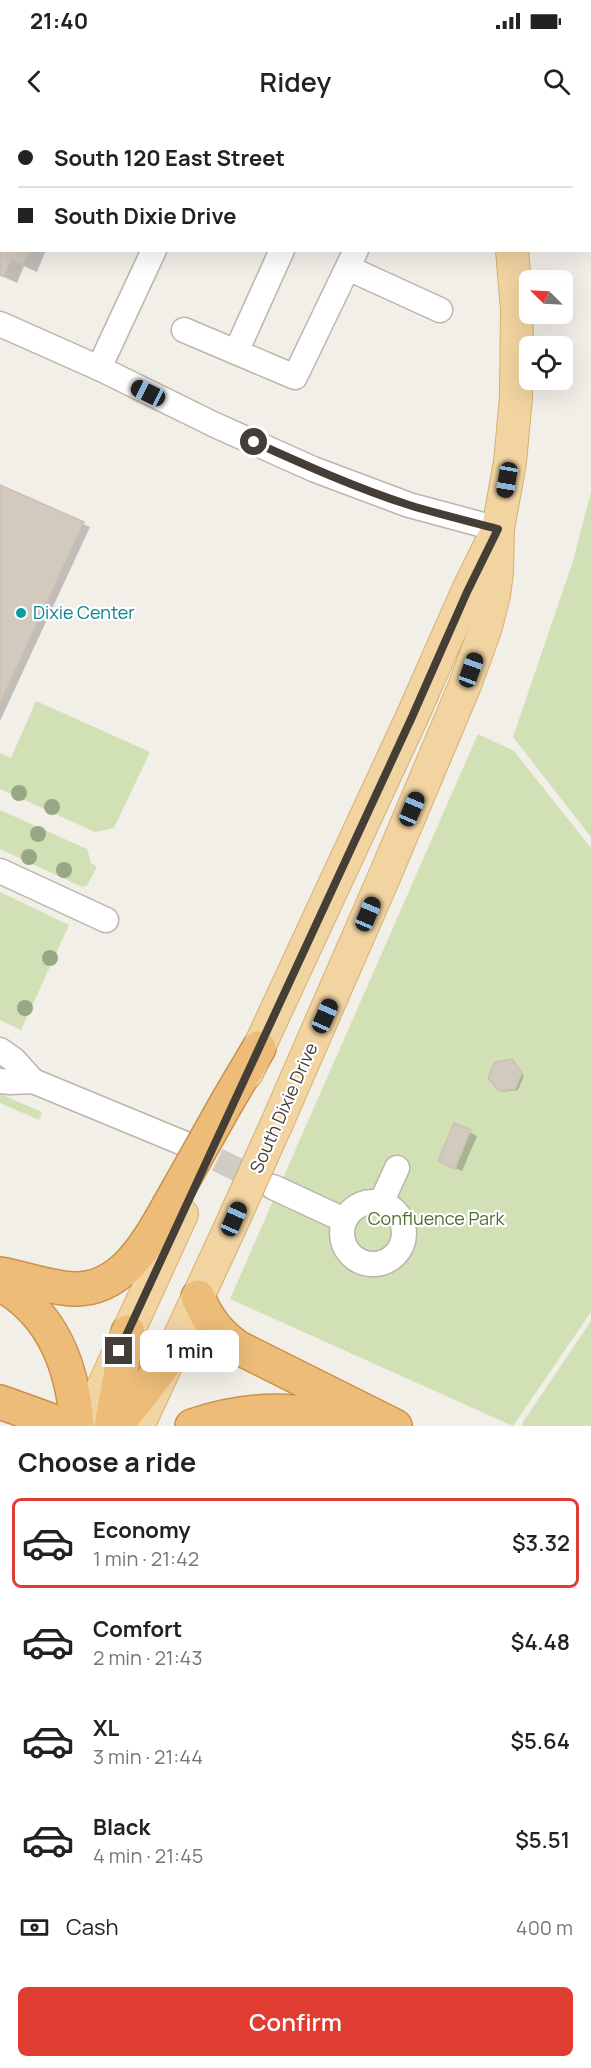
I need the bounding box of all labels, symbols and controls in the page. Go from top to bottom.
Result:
text: 21:40 [30,6,88,36]
text: Ridey [260,63,331,100]
icon: back [18,65,51,98]
icon: search [540,65,573,98]
text: South 120 East Street [54,143,285,173]
text: South Dixie Drive [54,201,236,231]
north arrow [519,270,573,324]
map controls [519,270,573,390]
button: locate [519,336,573,390]
car [128,377,168,409]
route start [240,428,267,455]
car [495,461,519,499]
place label: Dixie Center [33,600,135,624]
marker: Dixie Center [14,606,28,620]
car [456,650,486,690]
car [397,789,427,829]
car [353,894,383,934]
car [309,996,341,1036]
street label: South Dixie Drive [244,1039,323,1176]
car [218,1199,250,1239]
park label: Confluence Park [368,1206,505,1230]
callout: 1 min [140,1330,239,1372]
route end [105,1337,132,1364]
text: 1 min [166,1337,213,1364]
text: Choose a ride [18,1443,196,1480]
text: Economy [93,1515,191,1545]
icon: car [21,1516,75,1570]
text: $3.32 [512,1528,570,1558]
text: 1 min · 21:42 [93,1545,199,1572]
text: Comfort [93,1614,182,1644]
icon: car [21,1615,75,1669]
text: $4.48 [511,1627,570,1657]
text: 2 min · 21:43 [93,1644,202,1671]
text: XL [93,1713,119,1743]
icon: car [21,1714,75,1768]
text: $5.64 [510,1726,570,1756]
text: 3 min · 21:44 [93,1743,203,1770]
text: Black [93,1812,150,1842]
icon: car [21,1813,75,1867]
text: $5.51 [515,1825,570,1855]
text: 4 min · 21:45 [93,1842,203,1869]
icon: cash [18,1911,51,1944]
text: Cash [66,1912,119,1942]
text: 400 m [516,1914,573,1941]
button: Confirm [18,1987,573,2056]

